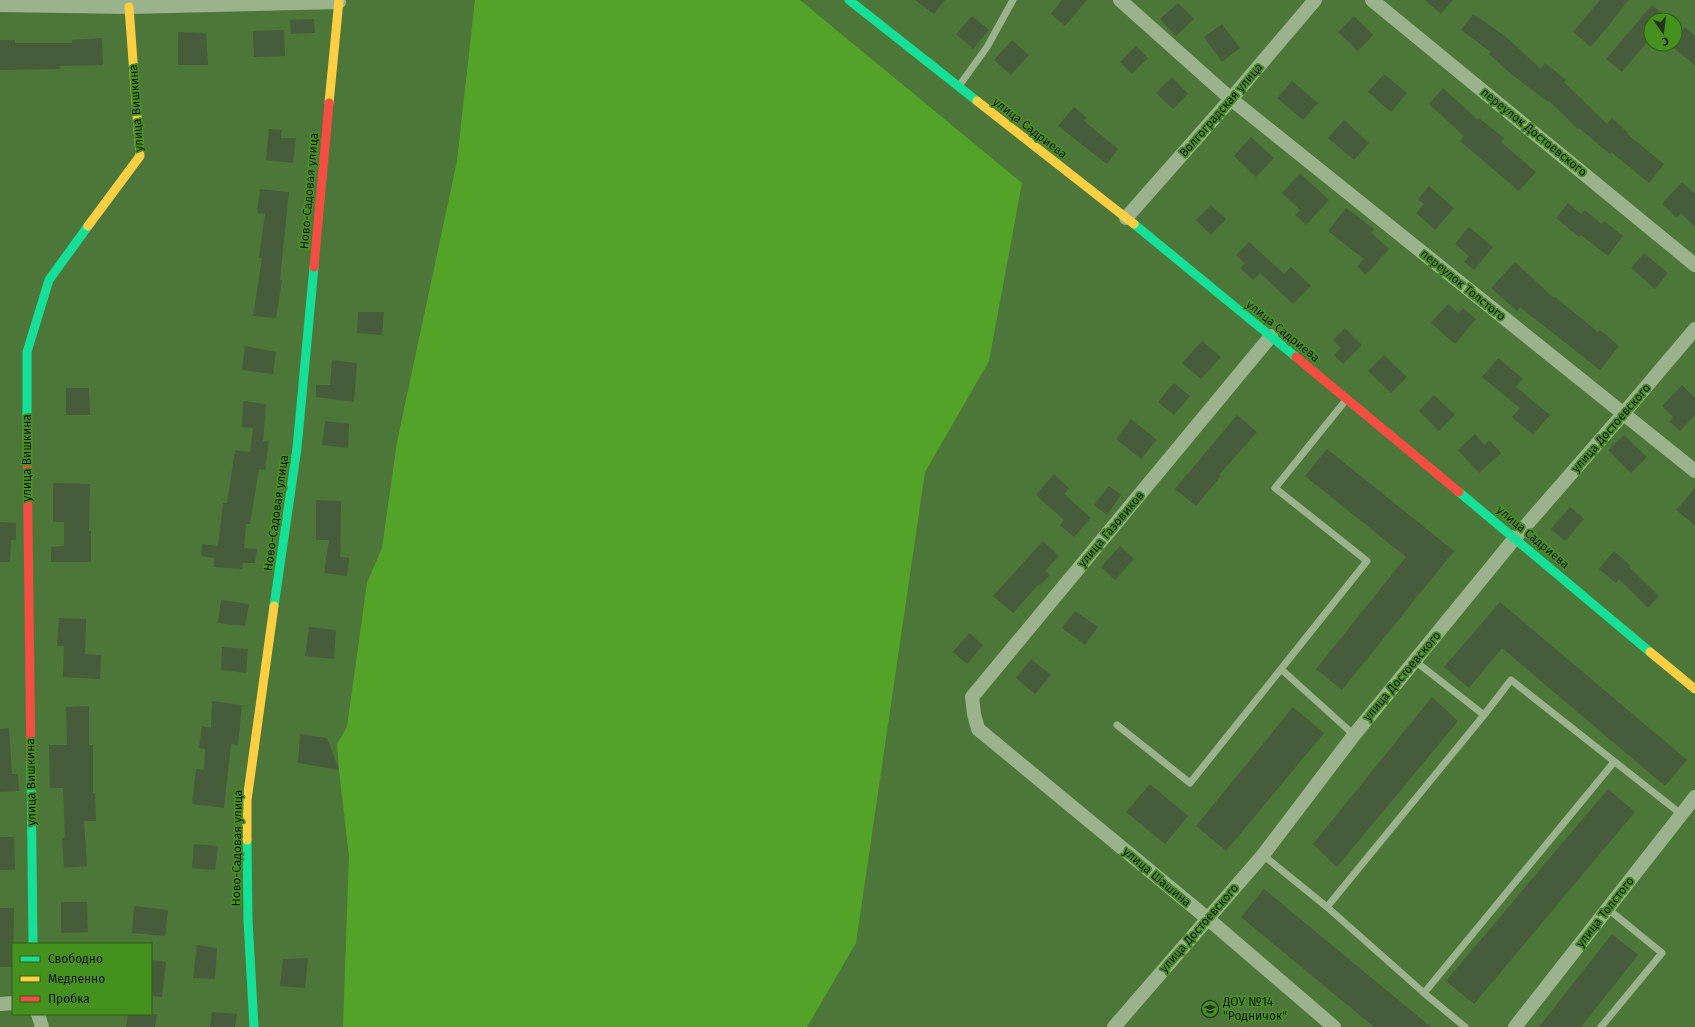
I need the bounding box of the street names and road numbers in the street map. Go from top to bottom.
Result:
street label: Волгоградская улица [1176,60,1266,160]
street label: улица Вишкина [126,64,146,152]
street label: переулок Достоевского [1478,85,1590,179]
street label: улица Садриева [990,95,1070,161]
street label: Ново-Садовая улица [297,132,321,250]
street label: переулок Толстого [1418,246,1508,324]
street label: улица Садриева [1243,297,1323,365]
street label: улица Достоевского [1569,381,1653,475]
street label: улица Вишкина [20,414,34,502]
street label: Ново-Садовая улица [261,454,291,572]
street label: улица Газовиков [1075,488,1147,570]
street label: улица Садриева [1494,503,1572,571]
street label: улица Достоевского [1360,628,1444,724]
street label: улица Вишкина [23,738,39,826]
street label: Ново-Садовая улица [229,789,245,907]
street label: улица Шашина [1120,844,1194,910]
street label: улица Толстого [1573,874,1637,950]
street label: улица Достоевского [1157,881,1241,975]

